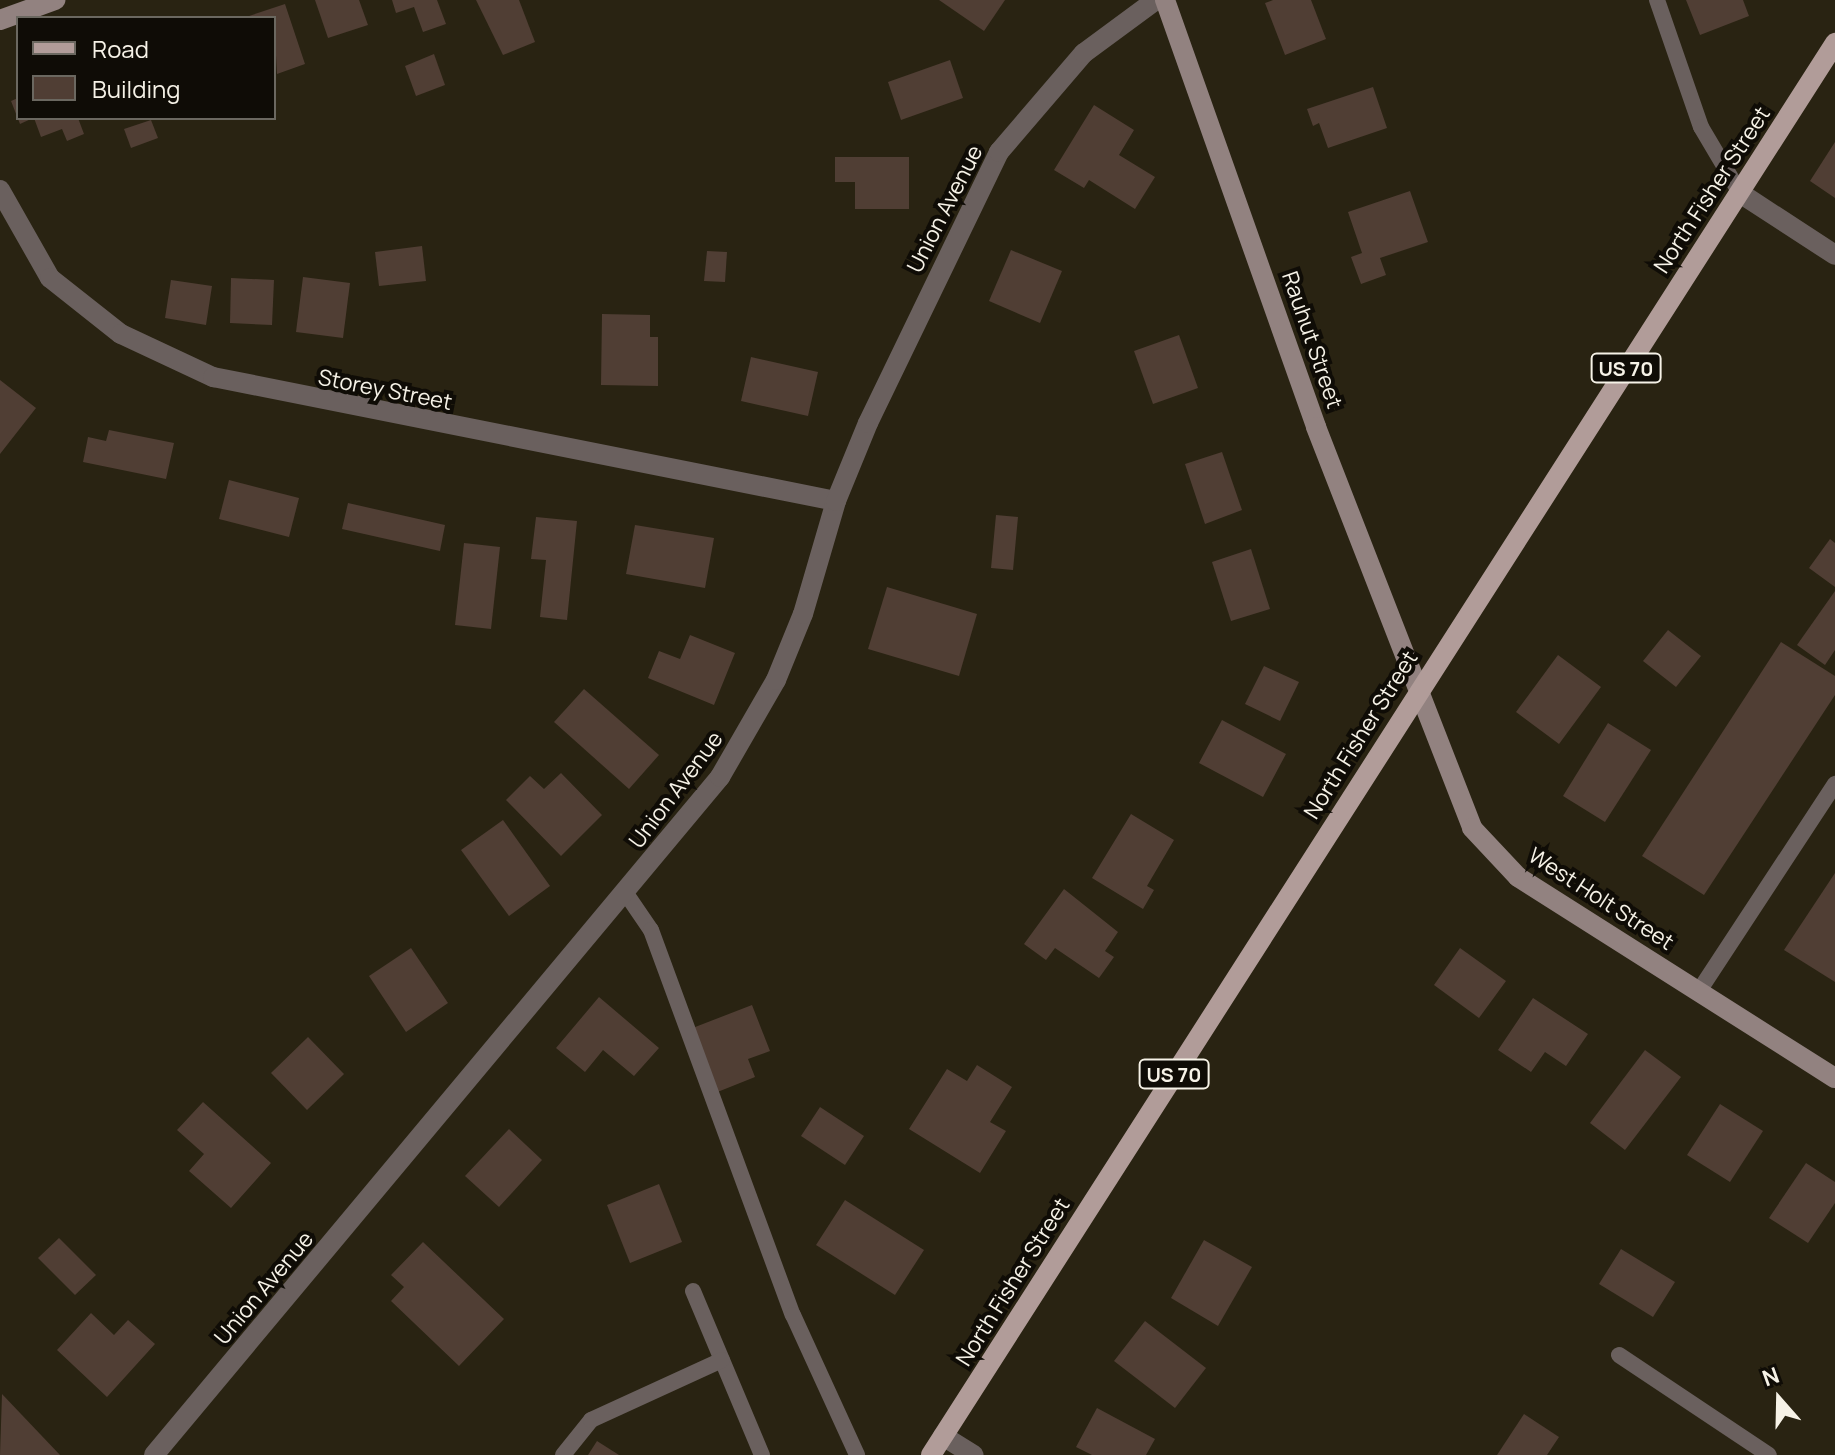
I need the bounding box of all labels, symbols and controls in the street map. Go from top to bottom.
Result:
legend [16,16,276,120]
text: Road [92,32,149,65]
text: Building [92,72,180,105]
street label: North Fisher Street [1648,102,1776,278]
street label: Union Avenue [902,141,988,277]
street label: Rauhut Street [1276,268,1348,412]
road number: US 70 [1590,352,1662,384]
street label: Storey Street [316,364,454,416]
street label: North Fisher Street [1299,646,1423,824]
street label: Union Avenue [623,726,729,854]
street label: West Holt Street [1523,842,1679,956]
road number: US 70 [1138,1058,1210,1090]
street label: North Fisher Street [951,1193,1075,1371]
street label: Union Avenue [209,1226,319,1350]
north arrow [1739,1359,1819,1439]
text: N [1758,1360,1783,1393]

